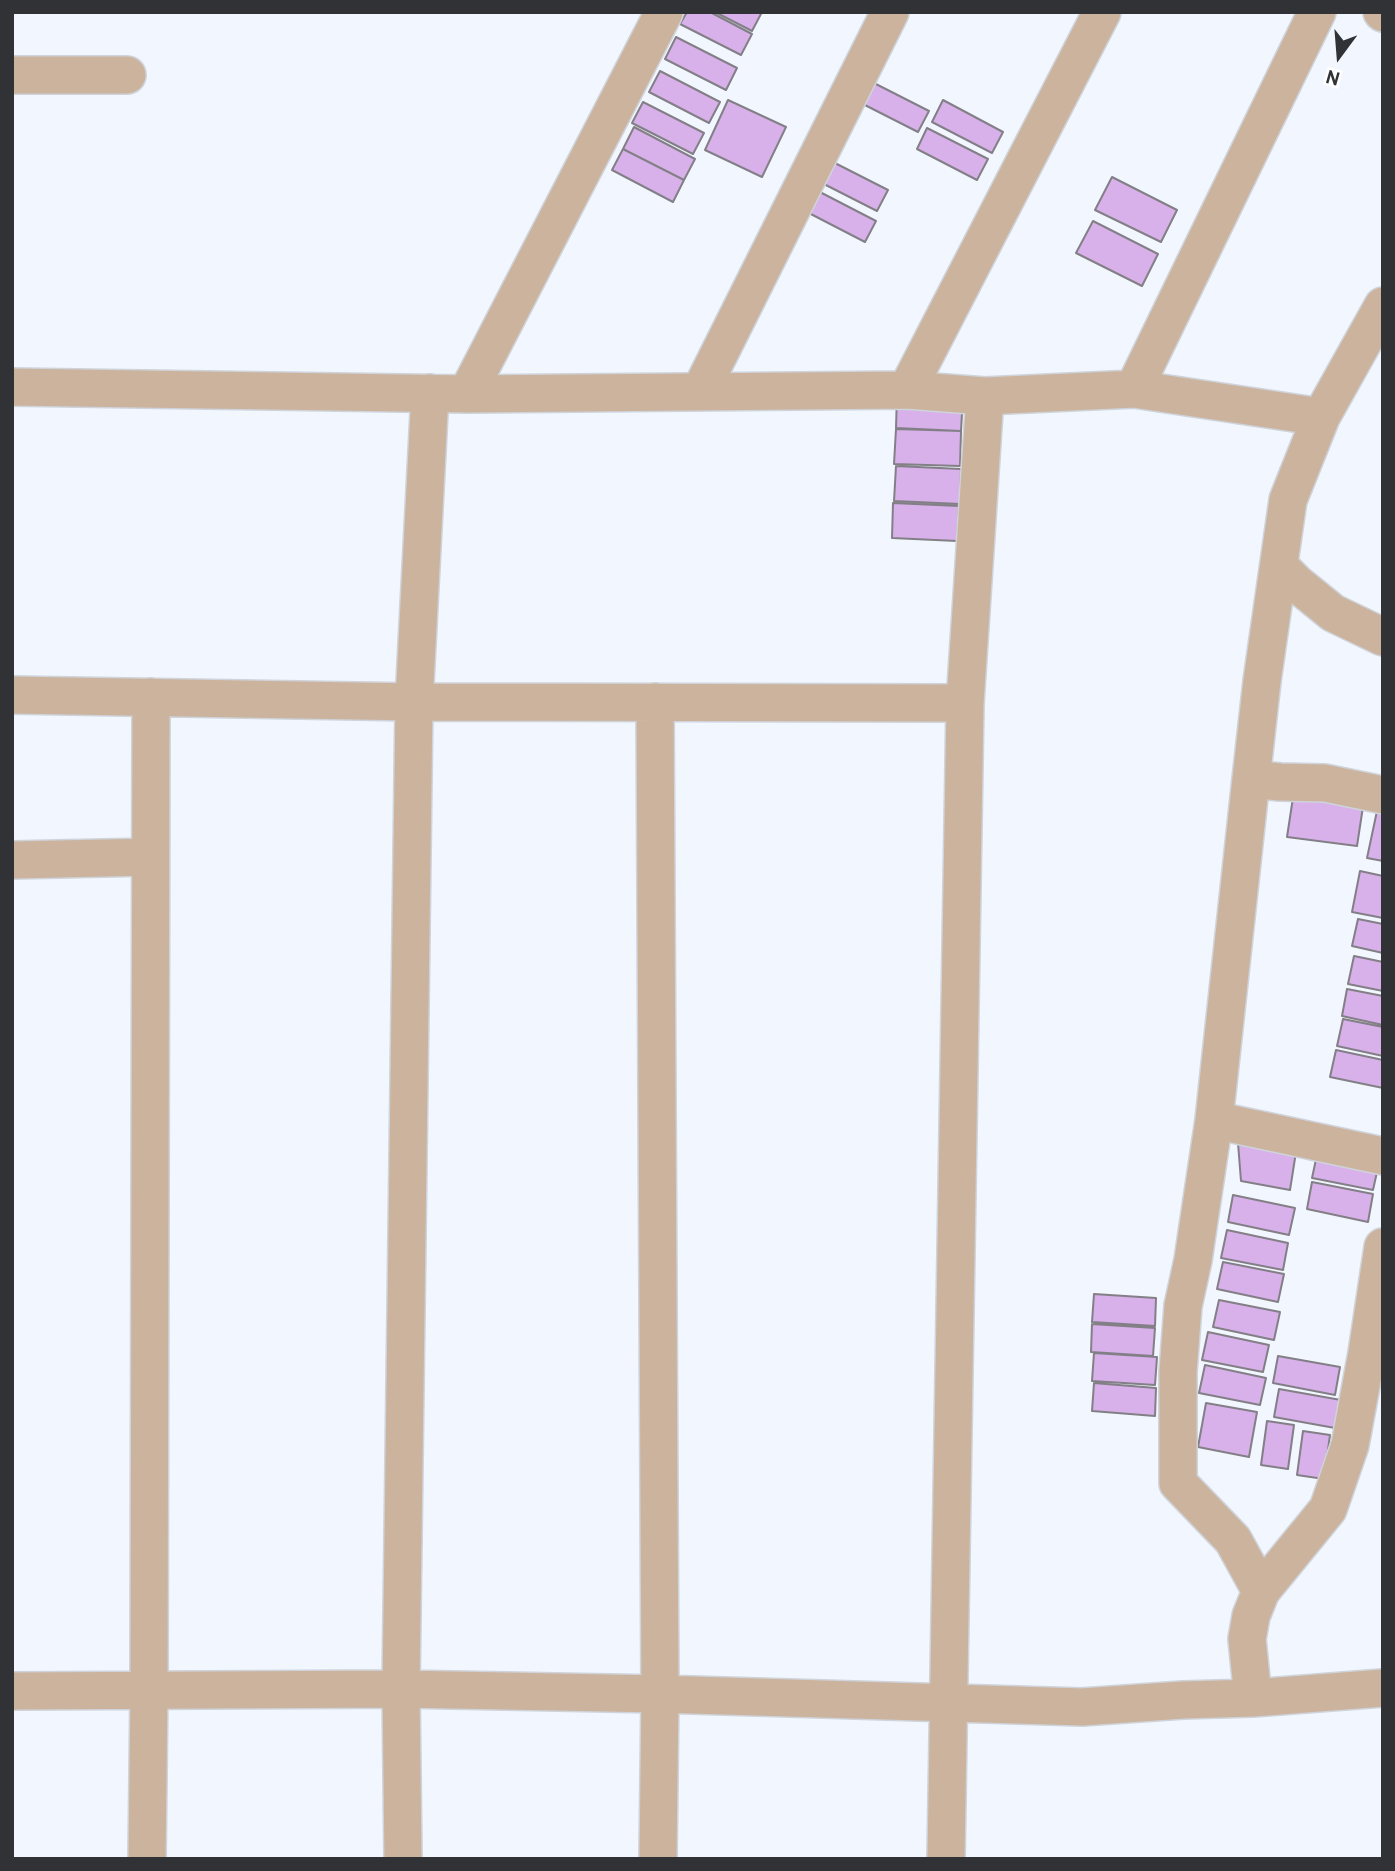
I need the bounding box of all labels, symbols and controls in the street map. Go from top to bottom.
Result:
north arrow [1304,21,1374,91]
text: N [1323,63,1343,90]

